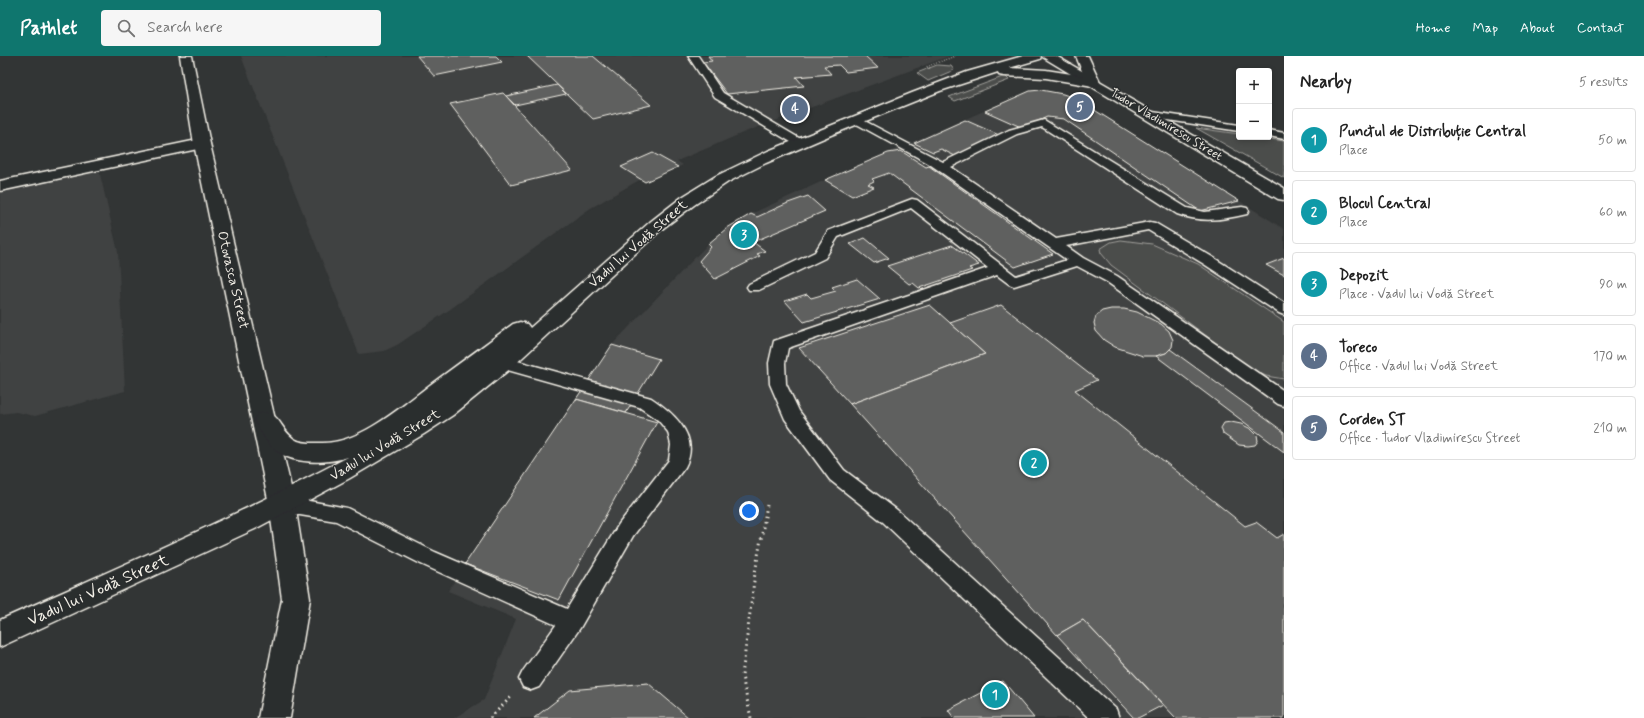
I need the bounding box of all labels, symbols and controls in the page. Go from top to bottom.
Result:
search box [101,10,381,46]
text: Pathlet [20,16,77,41]
icon: search [115,17,137,39]
text: Search here [147,18,223,38]
text: Home [1416,19,1450,37]
text: Map [1472,19,1498,37]
text: About [1520,19,1555,37]
text: Contact [1577,19,1624,37]
map controls [1236,68,1272,140]
button: + [1236,68,1272,104]
text: Nearby [1300,71,1352,93]
text: 5 results [1579,74,1628,91]
street label: Tudor Vladimirescu Street [1107,85,1226,165]
pin: 5 [1067,92,1093,122]
pin: 4 [782,94,808,124]
button: − [1236,104,1272,140]
text: Punctul de Distribuție Central [1339,122,1526,142]
text: 1 [1311,132,1317,149]
text: 50 m [1598,132,1627,149]
text: Place [1339,142,1368,159]
text: Blocul Central [1339,194,1430,214]
street label: Vadul lui Vodă Street [585,196,692,292]
text: 2 [1311,204,1317,221]
text: 60 m [1599,204,1627,221]
text: Place [1339,214,1368,231]
pin: 3 [731,220,757,250]
street label: Otovasca Street [213,229,253,331]
text: Depozit [1339,266,1389,286]
text: 3 [1311,276,1317,293]
text: 90 m [1599,276,1627,293]
text: Place · Vadul lui Vodă Street [1339,286,1494,303]
text: Toreco [1339,338,1377,358]
text: 4 [1310,348,1318,365]
text: 170 m [1593,348,1627,365]
text: Office · Vadul lui Vodă Street [1339,358,1498,375]
street label: Vadul lui Vodă Street [327,405,444,485]
text: Corden ST [1339,410,1406,430]
text: 5 [1310,420,1318,437]
text: 210 m [1593,420,1627,437]
text: Office · Tudor Vladimirescu Street [1339,430,1520,447]
pin: 2 [1021,448,1047,478]
your location [739,501,759,521]
street label: Vadul lui Vodă Street [24,549,172,631]
pin: 1 [982,680,1008,710]

